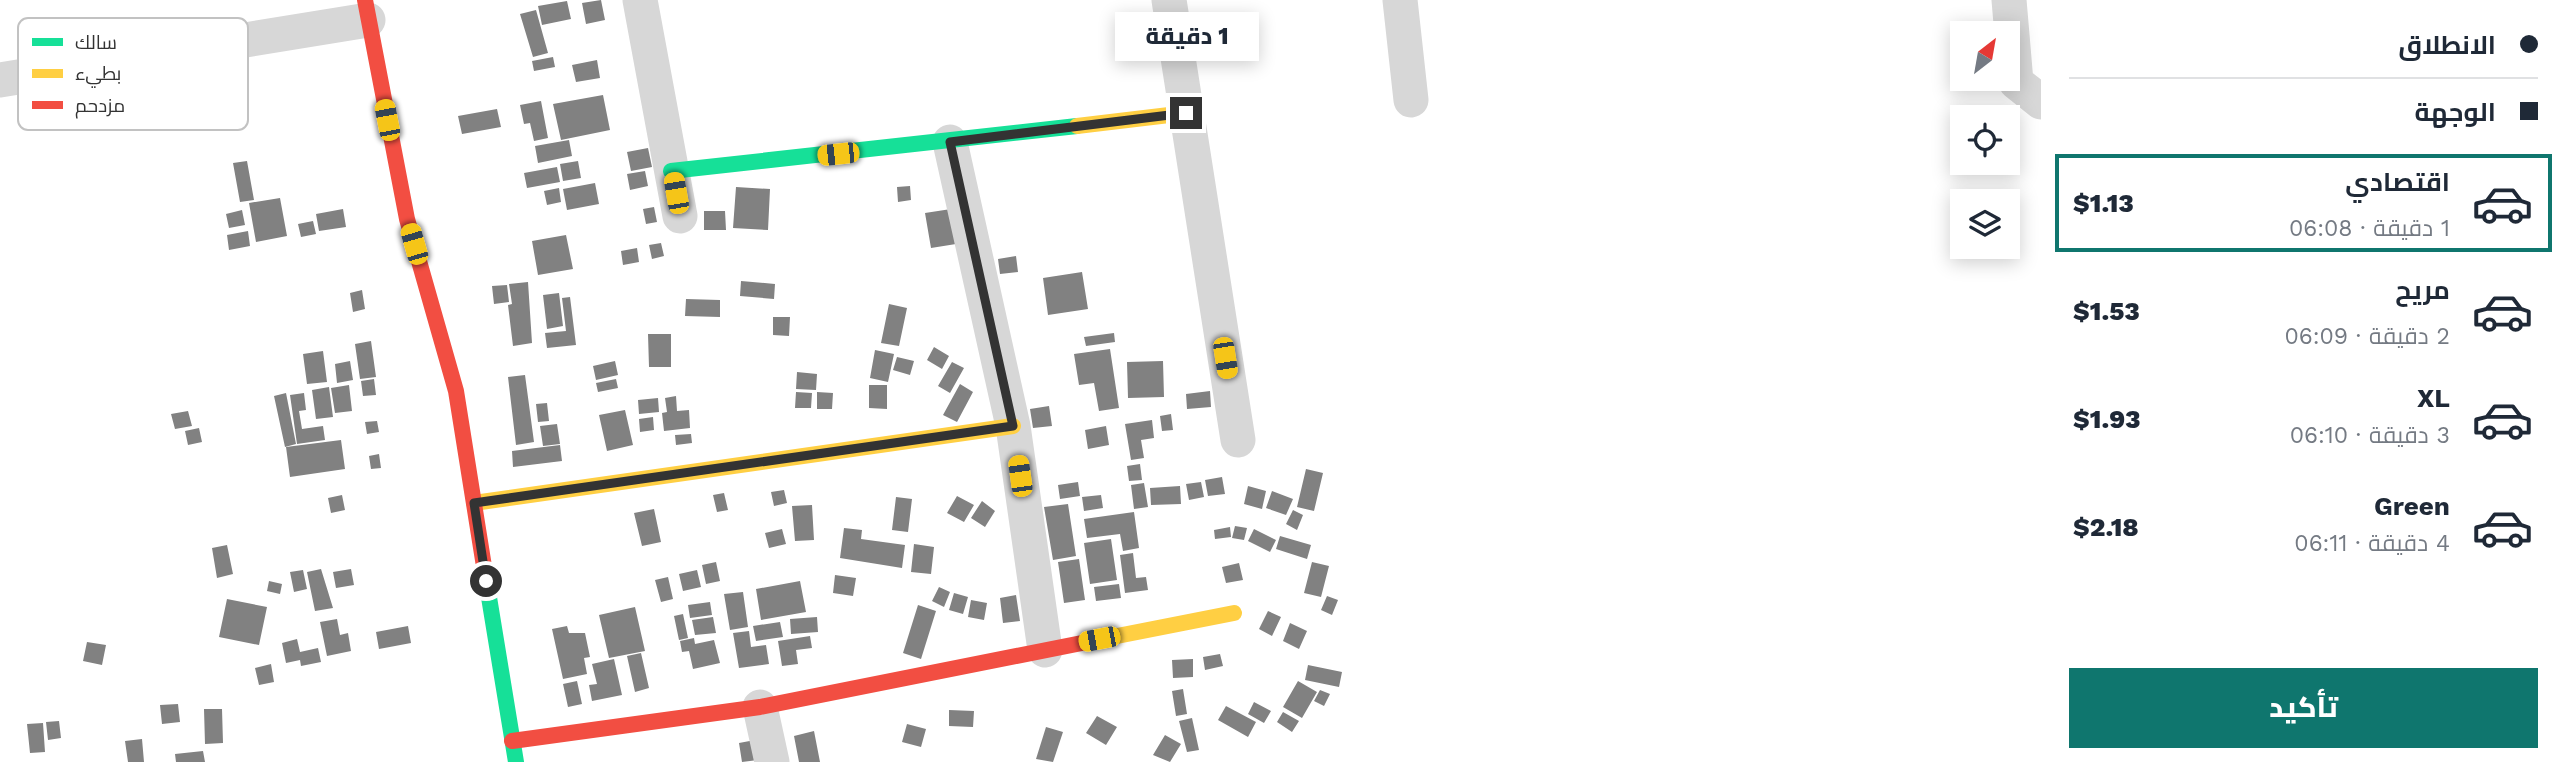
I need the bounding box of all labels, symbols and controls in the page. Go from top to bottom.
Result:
callout: 1 دقيقة [1114,11,1258,60]
legend [18,18,248,130]
north arrow [1950,21,2020,91]
map controls [1950,21,2020,259]
text: 1 دقيقة [1145,23,1229,50]
text: الانطلاق [2398,30,2496,60]
text: سالك [75,31,117,54]
text: بطيء [75,62,121,88]
text: مزدحم [75,94,125,119]
car [373,97,402,143]
route end [1170,97,1202,129]
text: الوجهة [2415,97,2496,127]
button: locate [1950,105,2020,175]
car [817,141,860,167]
text: اقتصادي [2345,167,2450,197]
car [663,170,690,216]
icon: car [2471,172,2534,235]
text: $1.13 [2073,188,2134,218]
button: layers [1950,189,2020,259]
text: 1 دقيقة · 06:08 [2289,215,2450,242]
car [399,221,430,267]
text: مريح [2395,275,2450,305]
icon: car [2471,280,2534,343]
text: $1.53 [2073,296,2140,326]
text: 2 دقيقة · 06:09 [2284,323,2450,350]
car [1212,336,1239,380]
text: XL [2417,383,2450,413]
icon: car [2471,388,2534,451]
text: $1.93 [2073,404,2141,434]
text: 3 دقيقة · 06:10 [2290,422,2450,449]
car [1007,454,1034,498]
text: Green [2374,491,2450,521]
icon: car [2471,496,2534,559]
text: $2.18 [2073,512,2139,542]
text: 4 دقيقة · 06:11 [2294,530,2450,557]
route start [470,565,502,597]
car [1077,625,1122,653]
button: تأكيد [2069,668,2538,748]

